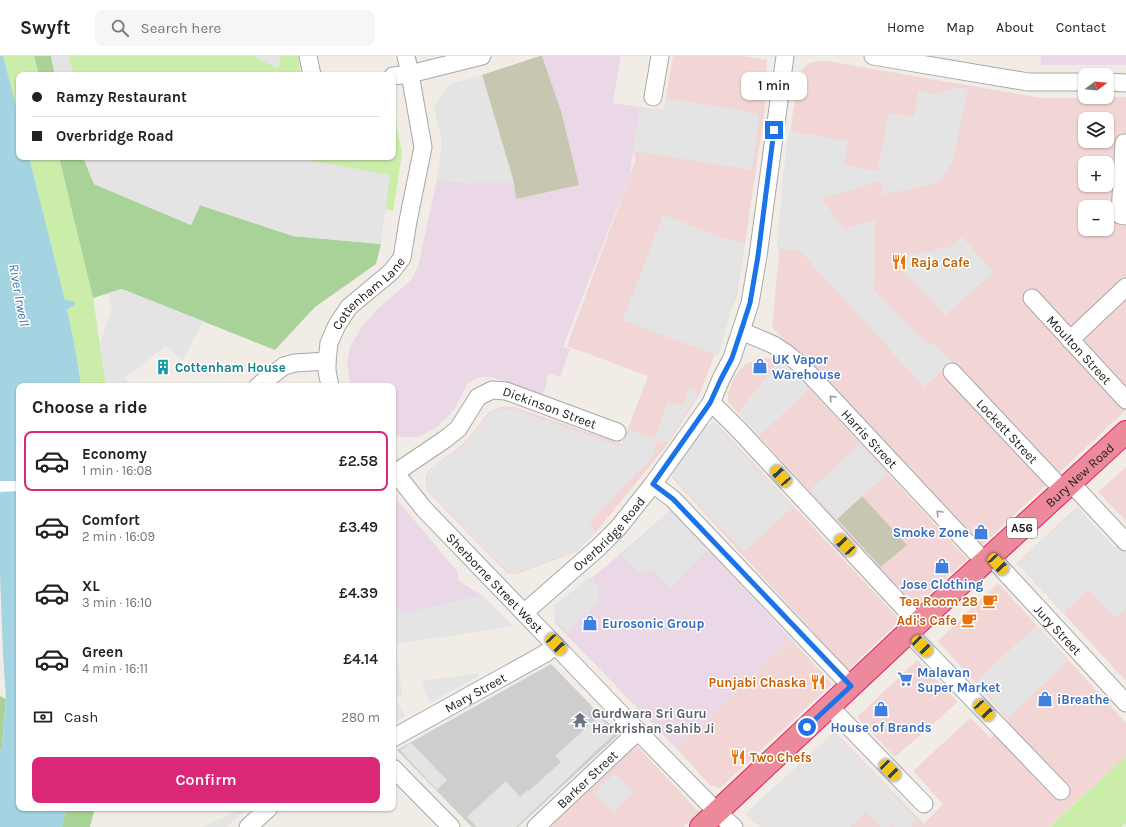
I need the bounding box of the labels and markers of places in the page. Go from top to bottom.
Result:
restaurant icon: Raja Cafe [890,253,908,271]
place label: Raja Cafe [911,255,970,270]
place label: UK Vapor Warehouse [772,352,841,382]
shop icon: UK Vapor Warehouse [751,357,769,375]
building icon: Cottenham House [154,358,172,376]
place label: Cottenham House [175,360,286,375]
shop icon: Smoke Zone [972,523,990,541]
place label: Smoke Zone [893,525,969,540]
shop icon: Jose Clothing [933,557,951,575]
place label: Jose Clothing [901,577,984,592]
cafe icon: Tea Room 28 [981,592,999,610]
place label: Tea Room 28 [899,594,978,609]
cafe icon: Adi's Cafe [960,611,978,629]
place label: Adi's Cafe [897,613,957,628]
shop icon: Eurosonic Group [581,614,599,632]
place label: Eurosonic Group [602,616,704,631]
place label: Malavan Super Market [917,665,1000,695]
supermarket icon: Malavan Super Market [896,670,914,688]
restaurant icon: Punjabi Chaska [809,673,827,691]
place label: Punjabi Chaska [709,675,806,690]
shop icon: iBreathe [1036,690,1054,708]
place label: iBreathe [1057,692,1110,707]
shop icon: House of Brands [872,700,890,718]
place label: Gurdwara Sri Guru Harkrishan Sahib Ji [592,706,714,736]
temple icon: Gurdwara Sri Guru Harkrishan Sahib Ji [571,711,589,729]
place label: House of Brands [830,720,932,735]
restaurant icon: Two Chefs [729,748,747,766]
place label: Two Chefs [750,750,812,765]

